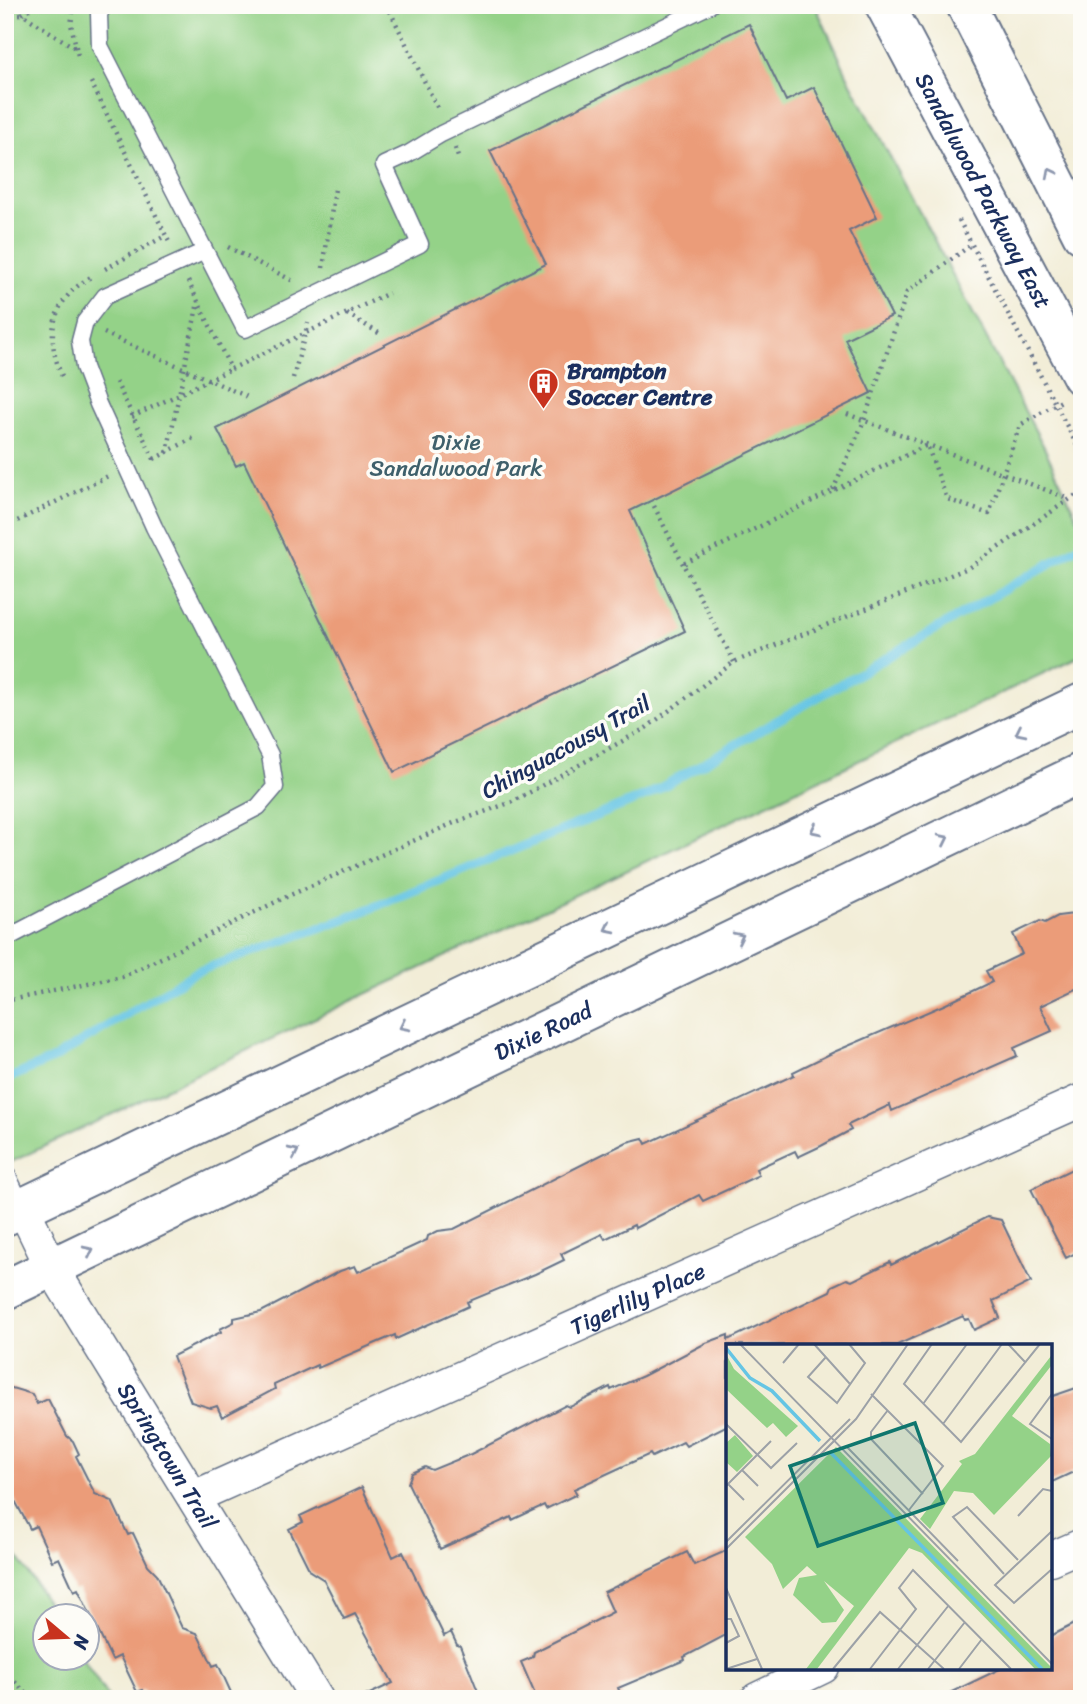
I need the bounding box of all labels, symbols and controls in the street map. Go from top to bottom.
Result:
street label: Sandalwood Parkway East [904,65,1063,316]
one-way arrow [1045,168,1059,180]
place label: Brampton Soccer Centre [566,351,713,418]
building icon: Brampton Soccer Centre [527,367,561,411]
park label: Dixie Sandalwood Park [370,422,543,489]
street label: Chinguacousy Trail [473,683,659,811]
one-way arrow [1015,724,1027,738]
one-way arrow [810,822,822,836]
one-way arrow [937,833,949,847]
one-way arrow [604,920,617,934]
one-way arrow [732,932,745,946]
street label: Dixie Road [487,989,601,1072]
one-way arrow [399,1018,411,1032]
one-way arrow [287,1146,299,1160]
one-way arrow [82,1245,94,1259]
street label: Tigerlily Place [563,1250,712,1347]
inset map [726,1344,1052,1669]
street label: Springtown Trail [106,1374,229,1538]
north arrow [32,1602,102,1672]
text: N [64,1630,100,1655]

